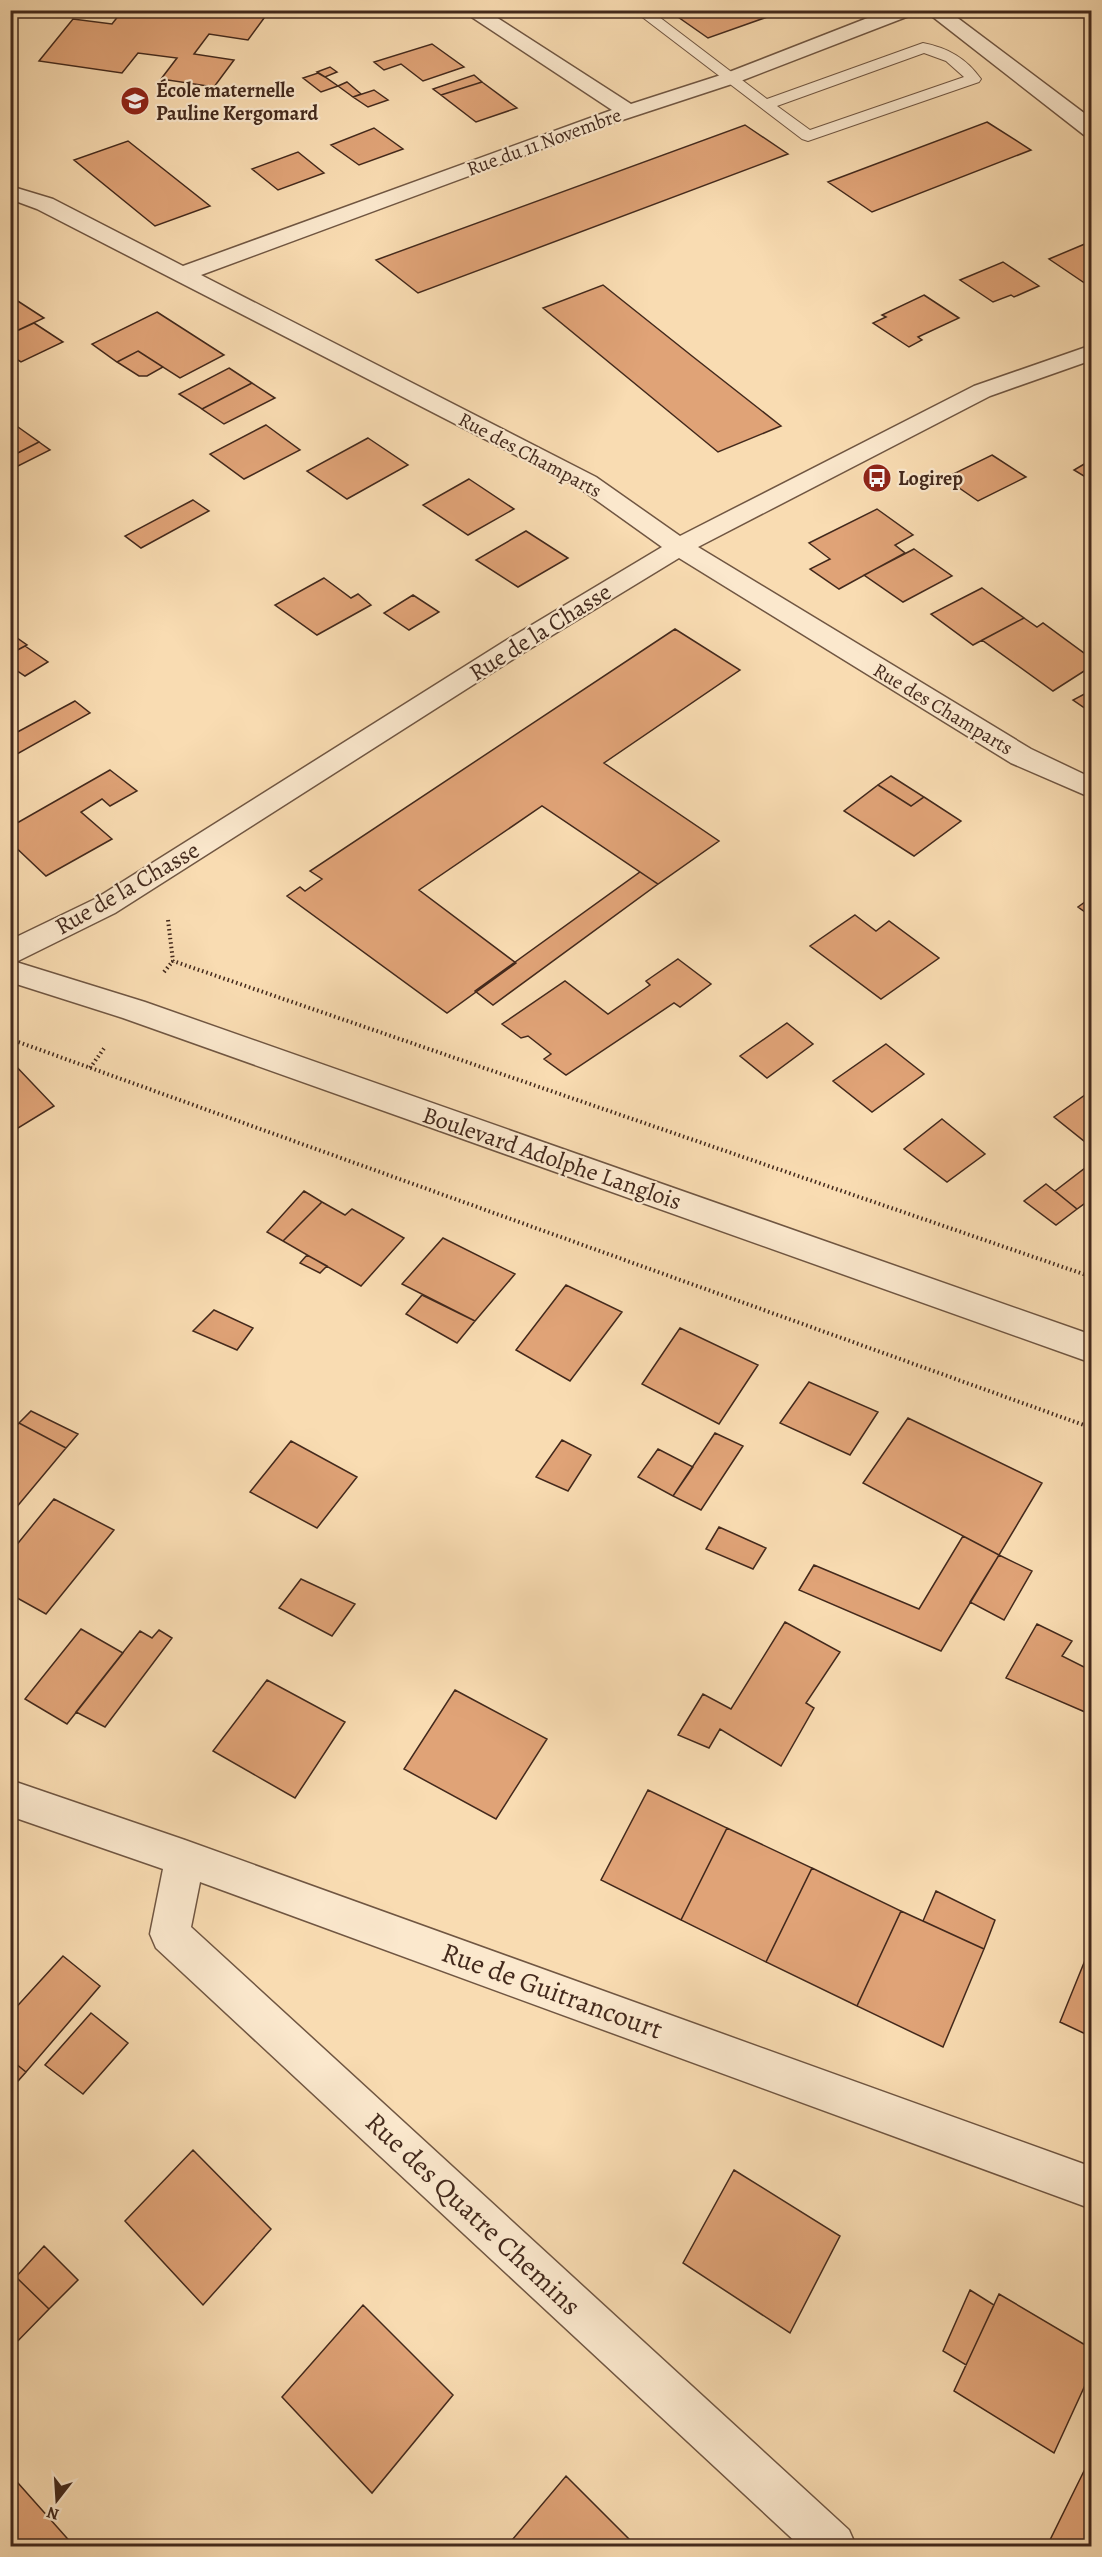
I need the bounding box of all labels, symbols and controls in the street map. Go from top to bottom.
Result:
place label: École maternelle Pauline Kergomard [156,77,319,127]
school or university icon: École maternelle Pauline Kergomard [119,85,151,117]
street label: Rue du 11 Novembre [463,101,625,183]
street label: Rue des Champarts [454,406,606,504]
bus stop icon: Logirep [861,462,893,494]
place label: Logirep [898,465,963,492]
street label: Rue de la Chasse [463,576,617,688]
street label: Rue des Champarts [868,657,1018,761]
street label: Rue de la Chasse [49,834,205,942]
street label: Boulevard Adolphe Langlois [418,1099,686,1217]
street label: Rue de Guitrancourt [436,1933,668,2049]
street label: Rue des Quatre Chemins [357,2104,589,2324]
north arrow [27,2470,87,2530]
text: N [44,2501,62,2526]

